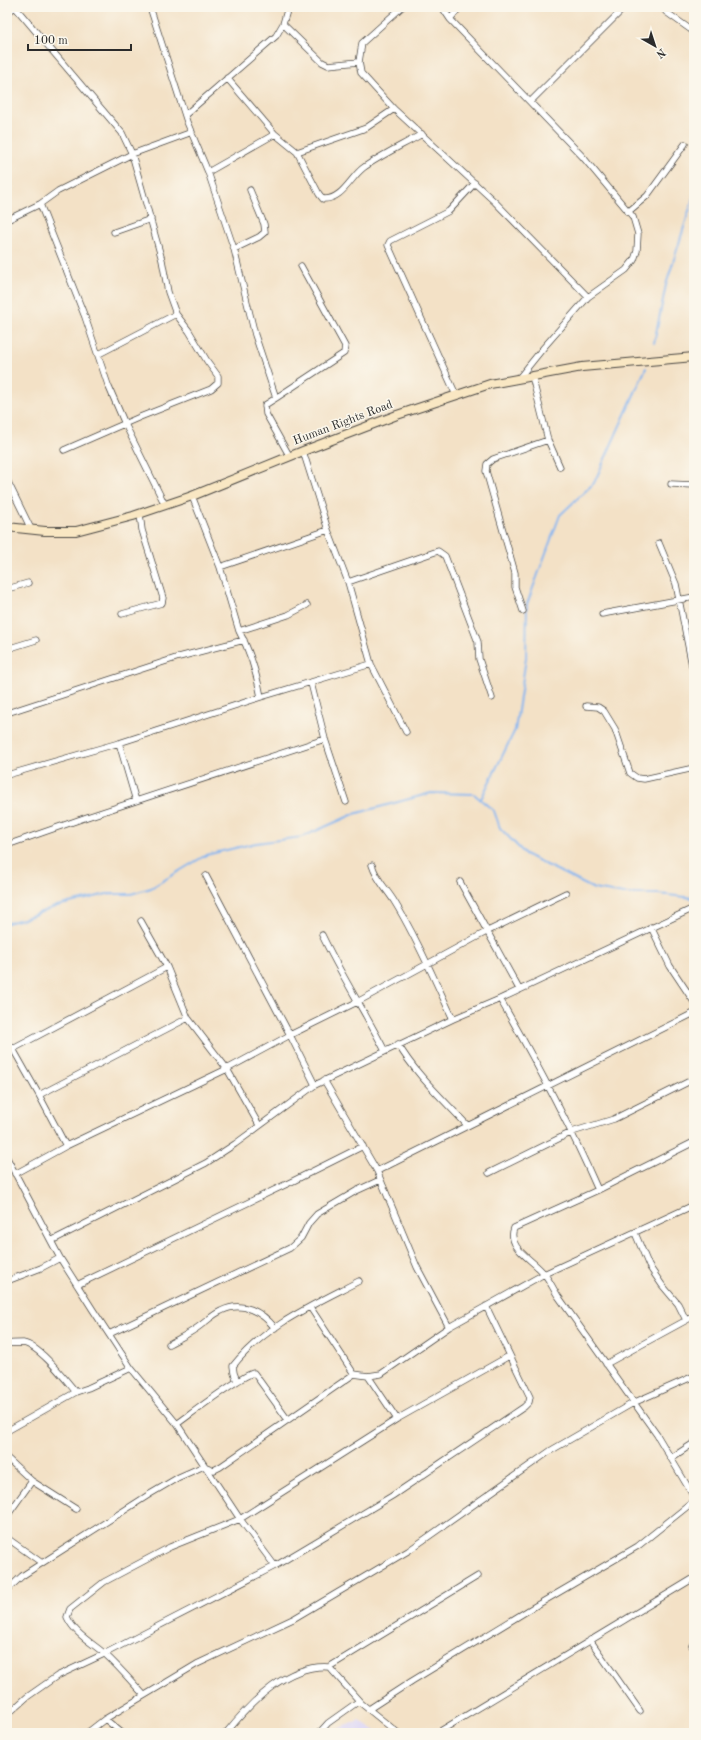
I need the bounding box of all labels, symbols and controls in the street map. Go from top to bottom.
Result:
scale bar [28,26,131,52]
north arrow [635,26,675,66]
text: 100 m [34,35,68,47]
text: N [653,46,667,60]
street label: Human Rights Road [292,398,394,448]

